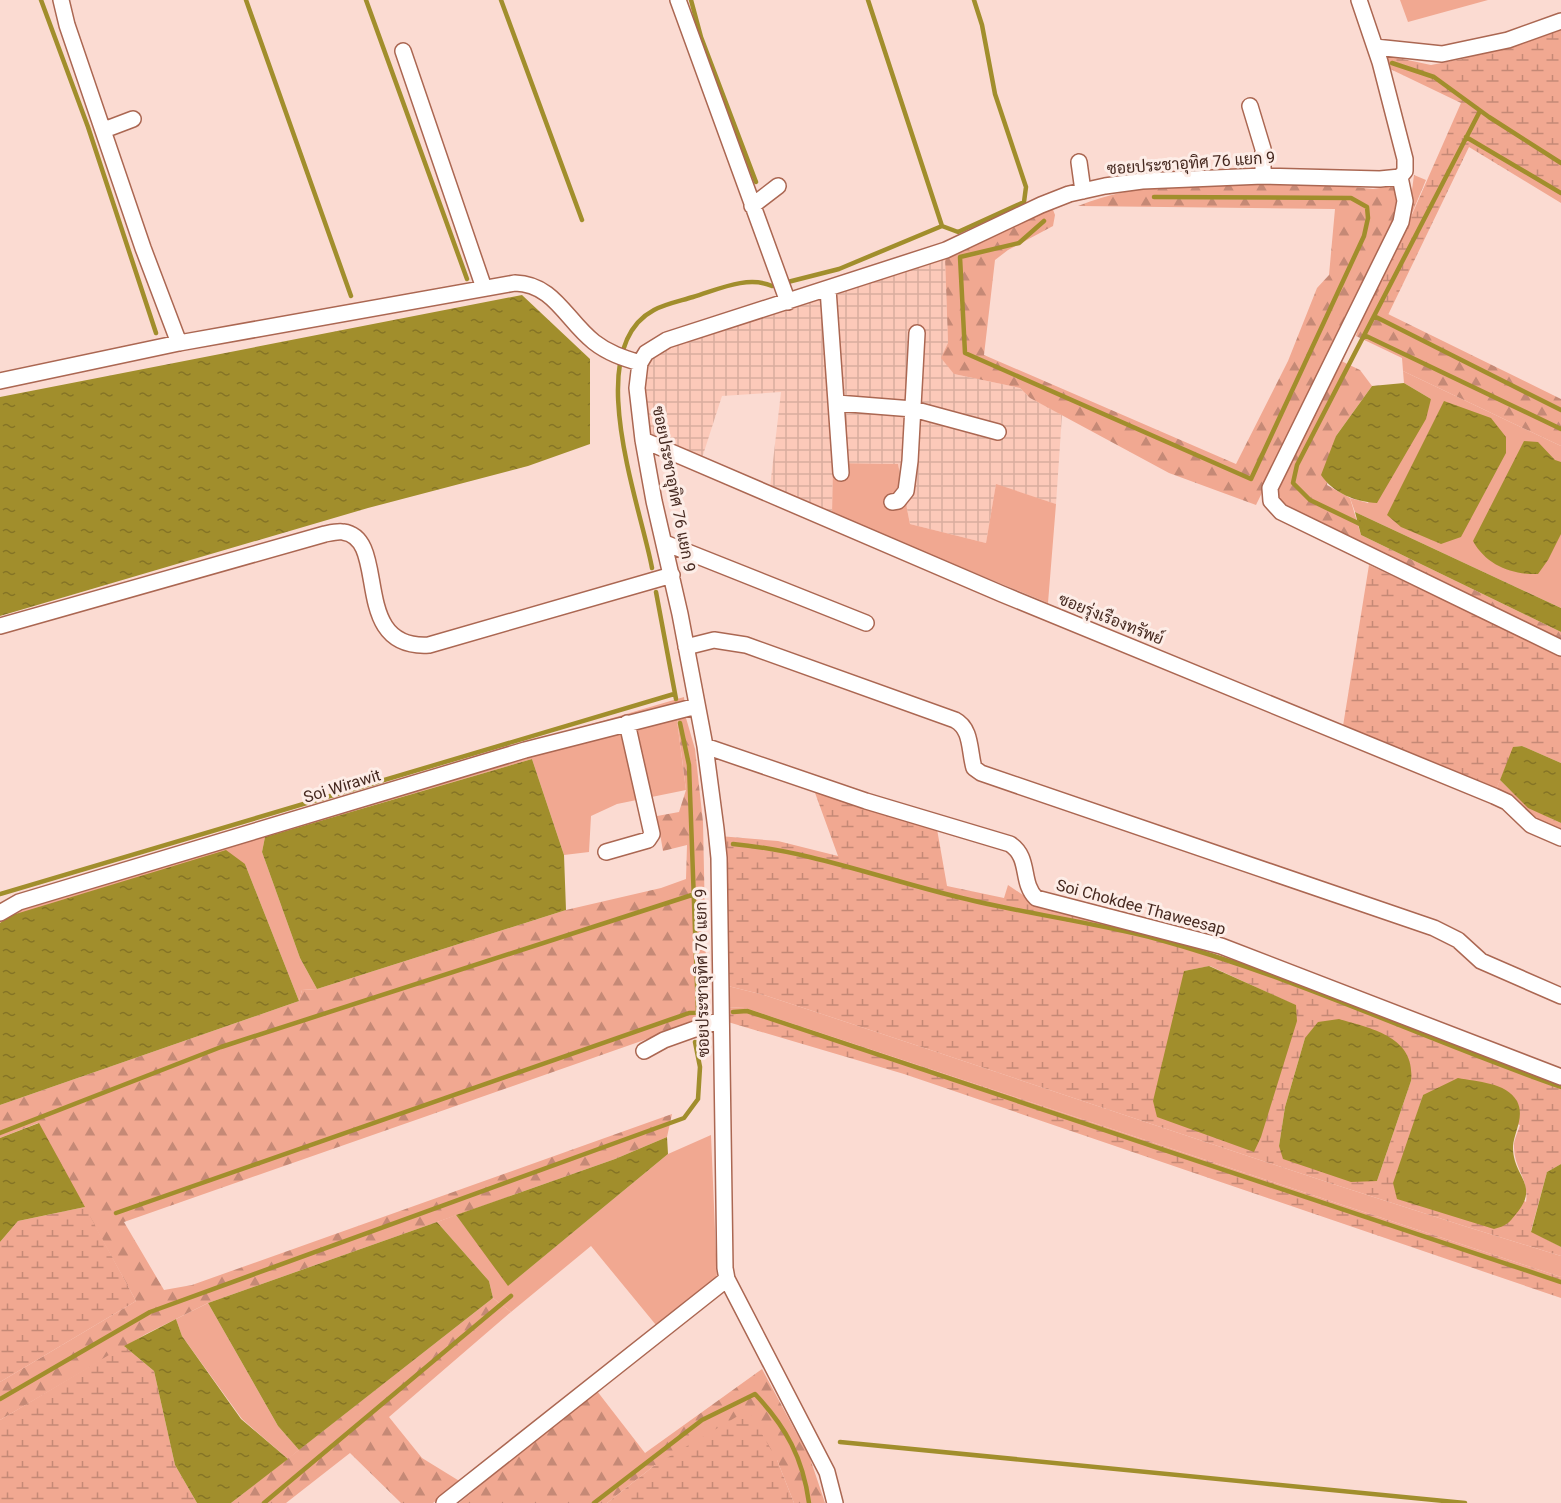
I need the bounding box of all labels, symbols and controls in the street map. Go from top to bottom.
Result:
street label: ซอยประชาอุทิศ 76 แยก 9 [1106,148,1276,180]
street label: ซอยประชาอุทิศ 76 แยก 9 [647,404,699,574]
street label: ซอยรุ่งเรืองทรัพย์ [1055,586,1167,651]
street label: Soi Wirawit [301,765,383,807]
street label: Soi Chokdee Thaweesap [1054,875,1228,939]
street label: ซอยประชาอุทิศ 76 แยก 9 [691,888,715,1057]

